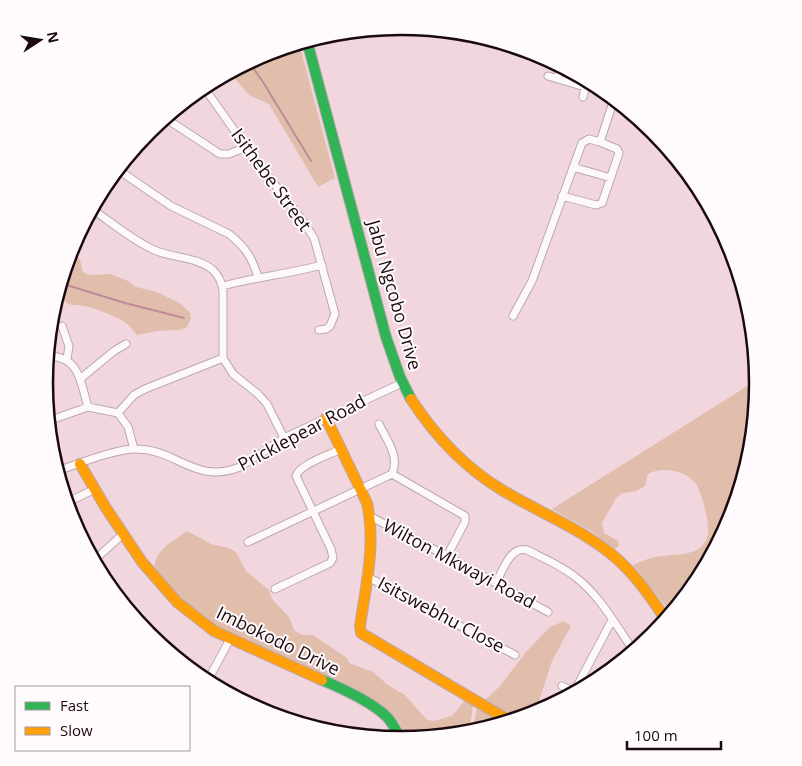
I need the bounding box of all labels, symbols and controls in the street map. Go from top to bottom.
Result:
north arrow [15,15,65,65]
text: N [43,30,64,45]
street label: Isithebe Street [226,123,317,236]
street label: Jabu Ngcobo Drive [362,215,428,372]
street label: Pricklepear Road [233,388,370,476]
street label: Wilton Mkwayi Road [379,513,540,613]
street label: Isitswebhu Close [374,571,509,658]
street label: Imbokodo Drive [213,600,344,680]
legend [15,686,190,751]
text: Fast [60,695,89,715]
scale bar [627,718,721,750]
text: Slow [60,720,93,740]
text: 100 m [634,725,678,745]

